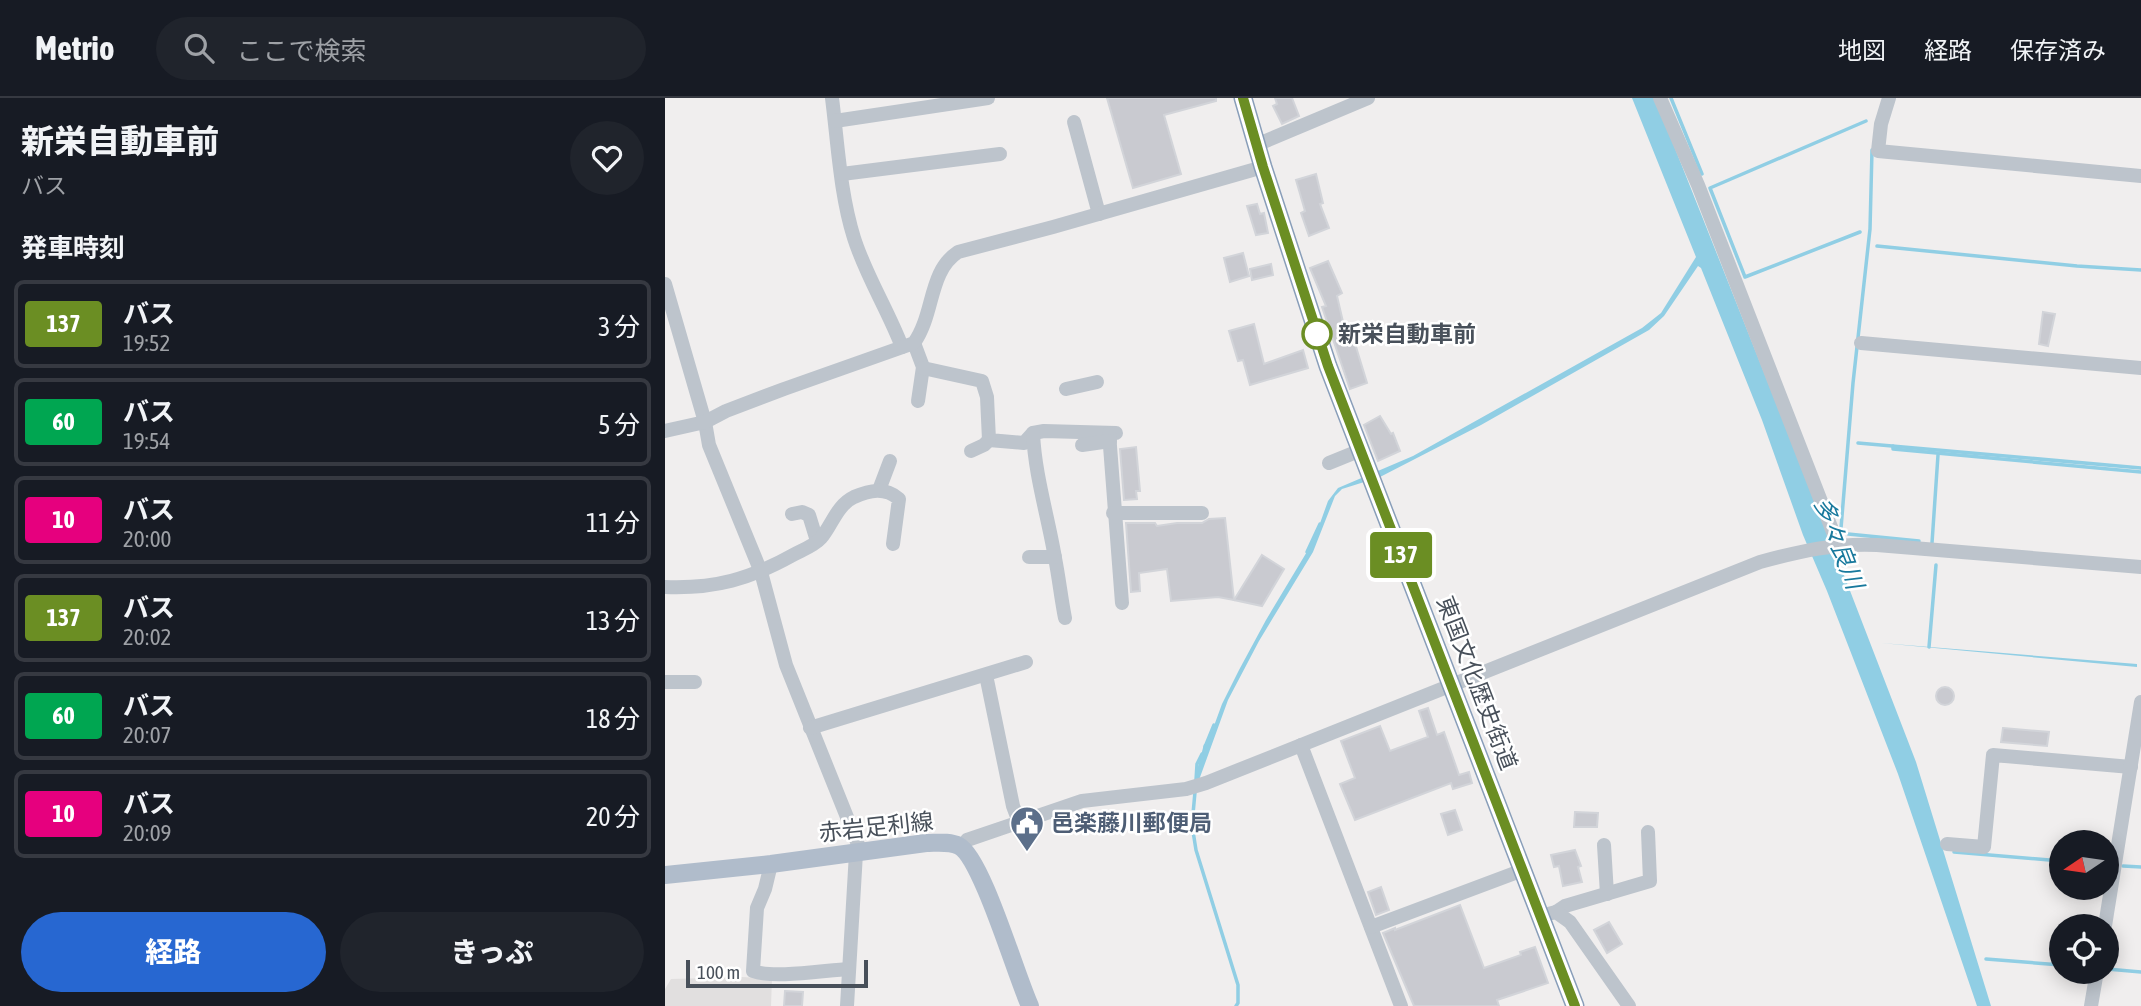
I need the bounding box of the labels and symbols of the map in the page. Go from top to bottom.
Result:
marker: 新栄自動車前 [1302,319,1332,349]
place label: 新栄自動車前 [1338,321,1476,347]
water label: 多々良川 [1809,493,1870,595]
line badge: 137 [1361,532,1441,578]
street label: 東国文化歴史街道 [1432,592,1522,774]
public building icon: 邑楽藤川郵便局 [1008,804,1046,853]
street label: 赤岩足利線 [817,808,935,846]
place label: 邑楽藤川郵便局 [1051,810,1212,836]
north arrow [2049,830,2119,900]
scale bar [686,957,868,989]

